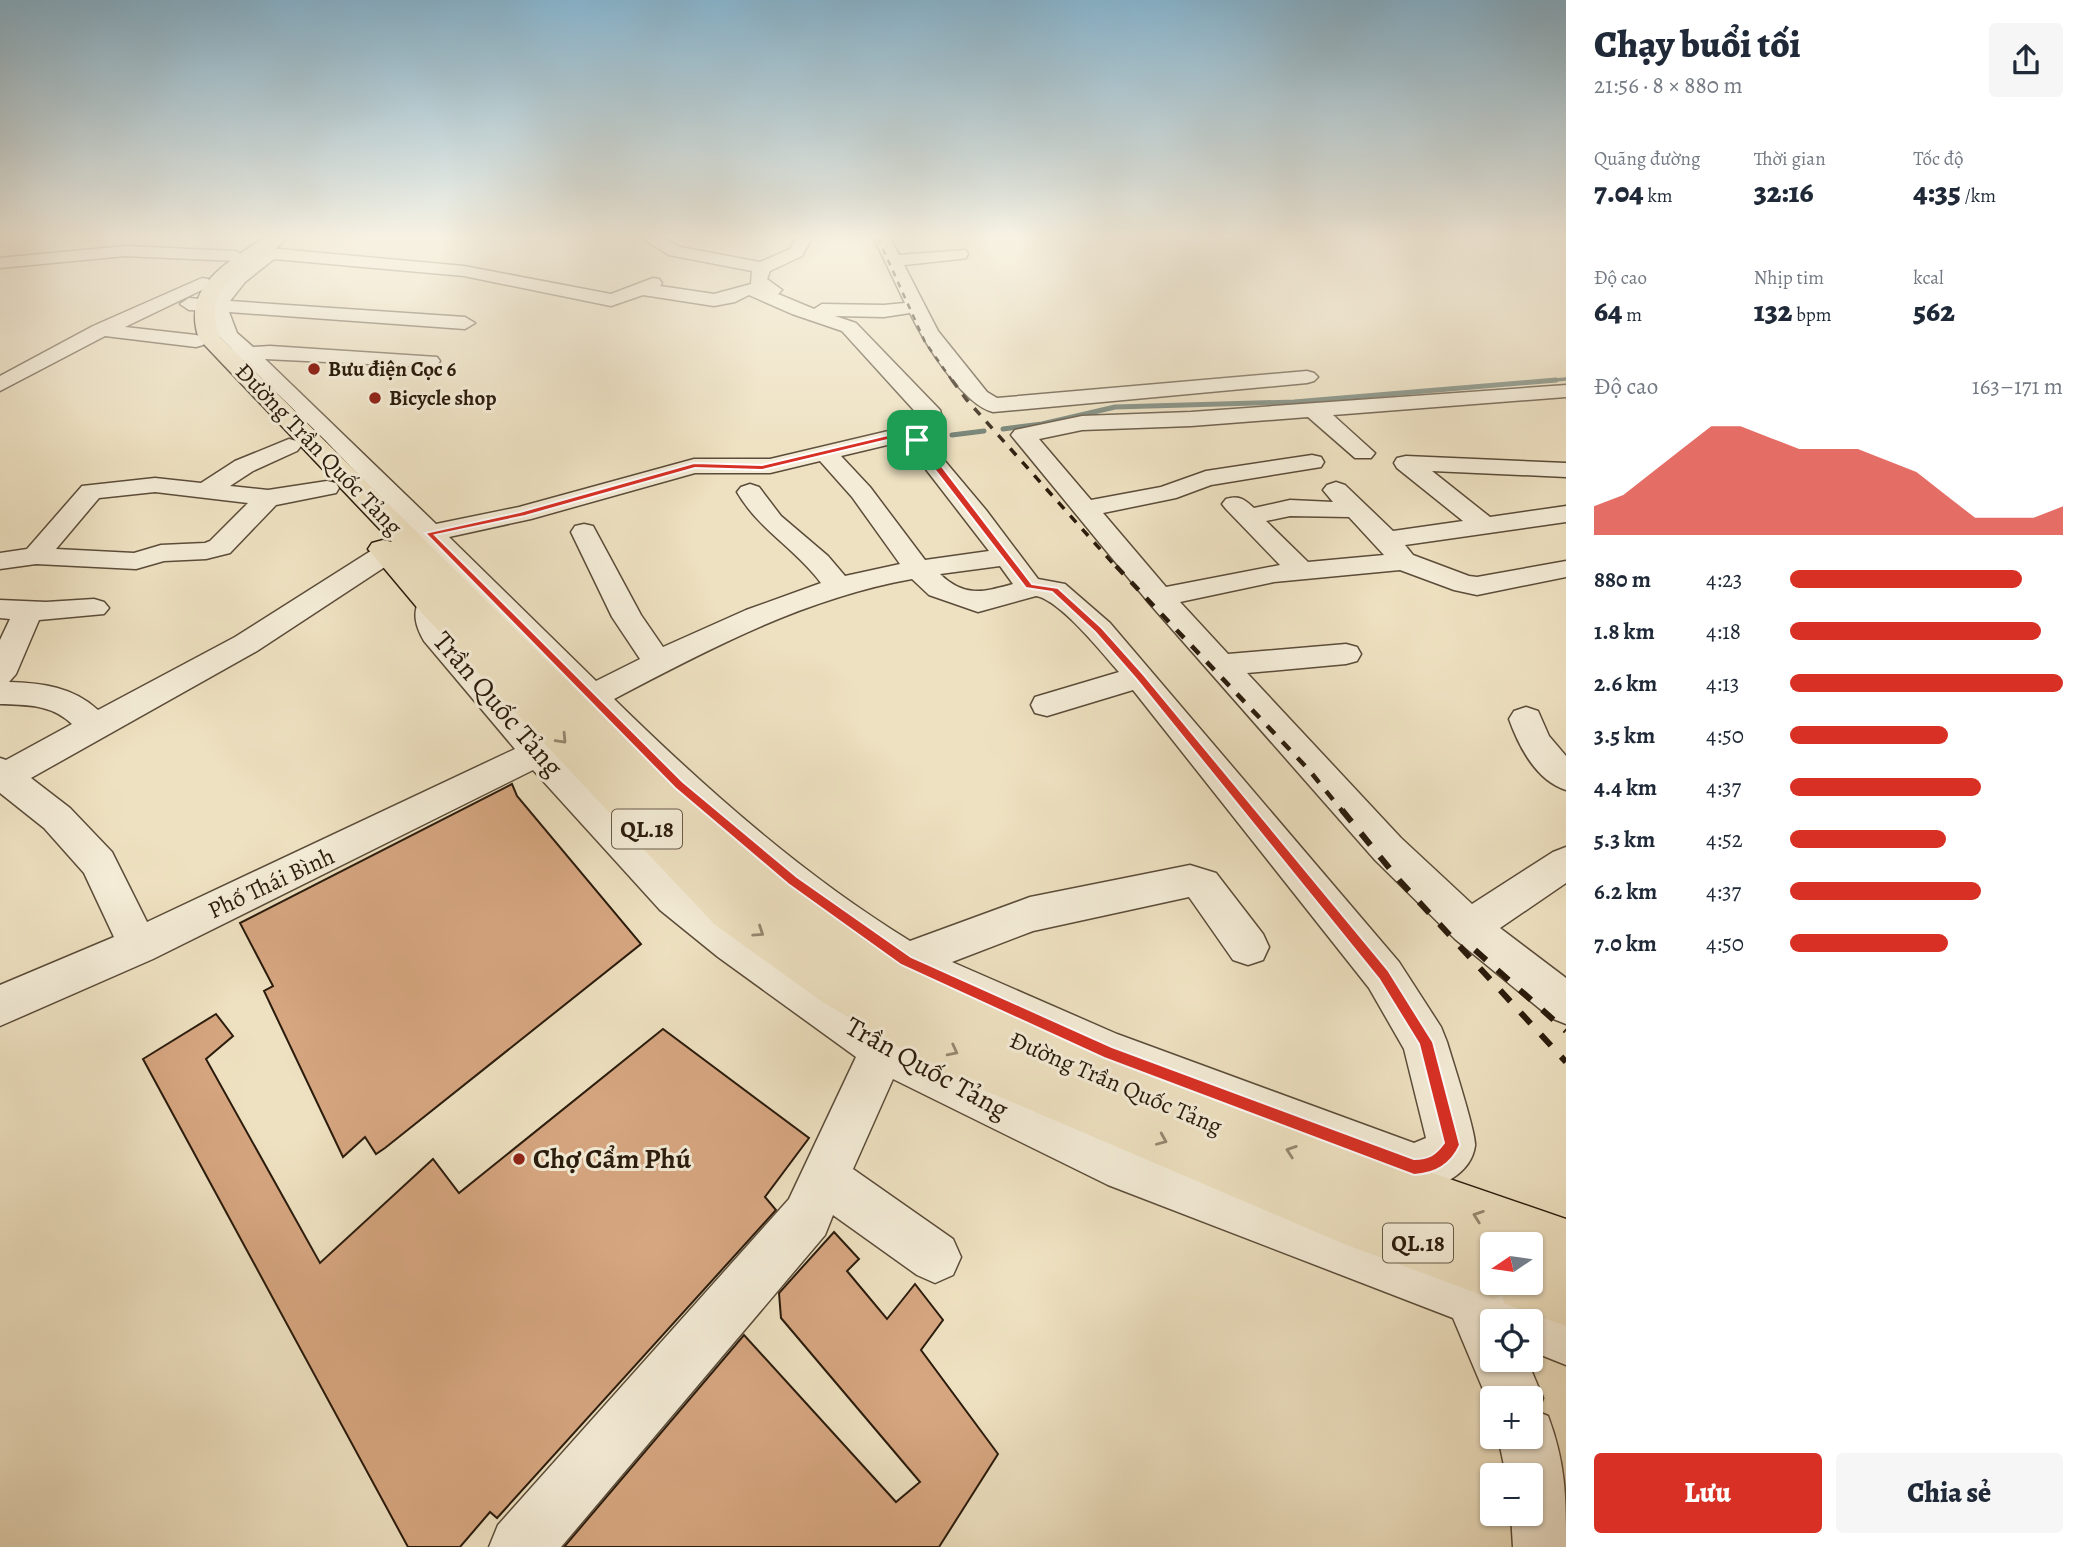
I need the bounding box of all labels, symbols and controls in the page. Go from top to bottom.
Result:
text: Chạy buổi tối [1594,18,1801,70]
button: share [1989,23,2063,97]
text: 21:56 · 8 × 880 m [1594,70,1743,101]
text: Quãng đường [1594,146,1701,172]
text: Thời gian [1754,146,1826,172]
text: Tốc độ [1913,146,1964,172]
text: 7.04 [1594,172,1644,212]
text: 32:16 [1754,172,1814,212]
text: 4:35 [1913,172,1961,212]
text: km [1644,183,1673,209]
text: /km [1961,183,1996,209]
text: Độ cao [1594,265,1647,291]
text: Nhịp tim [1754,265,1824,291]
text: kcal [1913,265,1944,291]
text: 64 [1594,291,1622,331]
text: 132 [1754,291,1792,331]
text: 562 [1913,291,1955,331]
text: m [1622,302,1642,328]
text: bpm [1792,302,1832,328]
place label: Bưu điện Cọc 6 [328,355,457,383]
street label: Đường Trần Quốc Tảng [228,356,410,542]
marker: Bưu điện Cọc 6 [306,361,322,377]
text: Độ cao [1594,371,1658,402]
text: 163–171 m [1972,371,2063,402]
place label: Bicycle shop [389,384,497,412]
marker: Bicycle shop [367,390,383,406]
pin [887,410,947,470]
icon: arrive [898,421,936,459]
text: 880 m [1594,564,1651,595]
text: 4:23 [1706,564,1742,595]
text: 1.8 km [1594,616,1655,647]
text: 4:18 [1706,616,1741,647]
street label: Trần Quốc Tảng [424,623,572,785]
text: 2.6 km [1594,668,1657,699]
text: 4:13 [1706,668,1739,699]
text: 3.5 km [1594,720,1655,751]
text: 4:50 [1706,720,1744,751]
one-way arrow [554,731,567,744]
text: 4.4 km [1594,772,1657,803]
text: 4:37 [1706,772,1741,803]
road number: QL.18 [612,810,682,848]
text: 5.3 km [1594,824,1655,855]
text: 4:52 [1706,824,1743,855]
street label: Phố Thái Bình [203,840,340,926]
text: 6.2 km [1594,876,1657,907]
text: 4:37 [1706,876,1741,907]
one-way arrow [751,924,764,936]
text: 7.0 km [1594,928,1657,959]
text: 4:50 [1706,928,1744,959]
street label: Trần Quốc Tảng [839,1007,1015,1129]
street label: Đường Trần Quốc Tảng [1005,1024,1227,1142]
one-way arrow [946,1043,958,1057]
one-way arrow [1155,1132,1168,1146]
place label: Chợ Cẩm Phú [533,1140,692,1178]
one-way arrow [1285,1145,1298,1159]
marker: Chợ Cẩm Phú [511,1151,527,1167]
one-way arrow [1473,1211,1485,1225]
road number: QL.18 [1383,1224,1453,1262]
north arrow [1480,1232,1544,1295]
map controls [1480,1232,1543,1526]
button: locate [1480,1309,1543,1372]
button: + [1480,1386,1543,1449]
button: Lưu [1594,1453,1822,1533]
button: Chia sẻ [1836,1453,2063,1533]
button: − [1480,1463,1543,1526]

